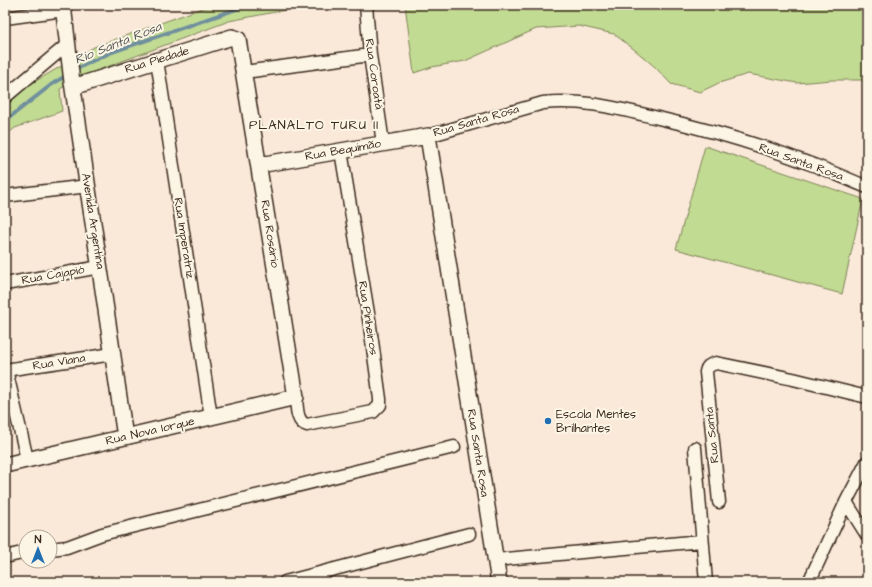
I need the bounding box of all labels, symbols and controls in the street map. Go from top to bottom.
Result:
water label: Rio Santa Rosa [72,17,165,69]
street label: Rua Coroatá [361,38,387,110]
street label: Rua Piedade [123,42,192,78]
street label: Rua Santa Rosa [431,101,521,141]
district label: PLANALTO TURU II [249,116,379,134]
street label: Rua Bequimão [304,135,383,165]
street label: Rua Santa Rosa [756,139,846,185]
street label: Avenida Argentina [76,172,109,270]
street label: Rua Imperatriz [169,196,199,280]
street label: Rua Rosário [256,199,284,269]
street label: Rua Cajapió [20,261,86,289]
street label: Rua Pinheiros [354,280,382,356]
street label: Rua Viana [31,349,87,375]
place label: Escola Mentes Brilhantes [556,406,636,437]
street label: Rua Santa [701,406,723,464]
street label: Rua Santa Rosa [463,408,493,498]
street label: Rua Nova Iorque [104,412,197,450]
marker: Escola Mentes Brilhantes [543,416,553,426]
north arrow [18,529,58,569]
text: N [35,532,42,547]

